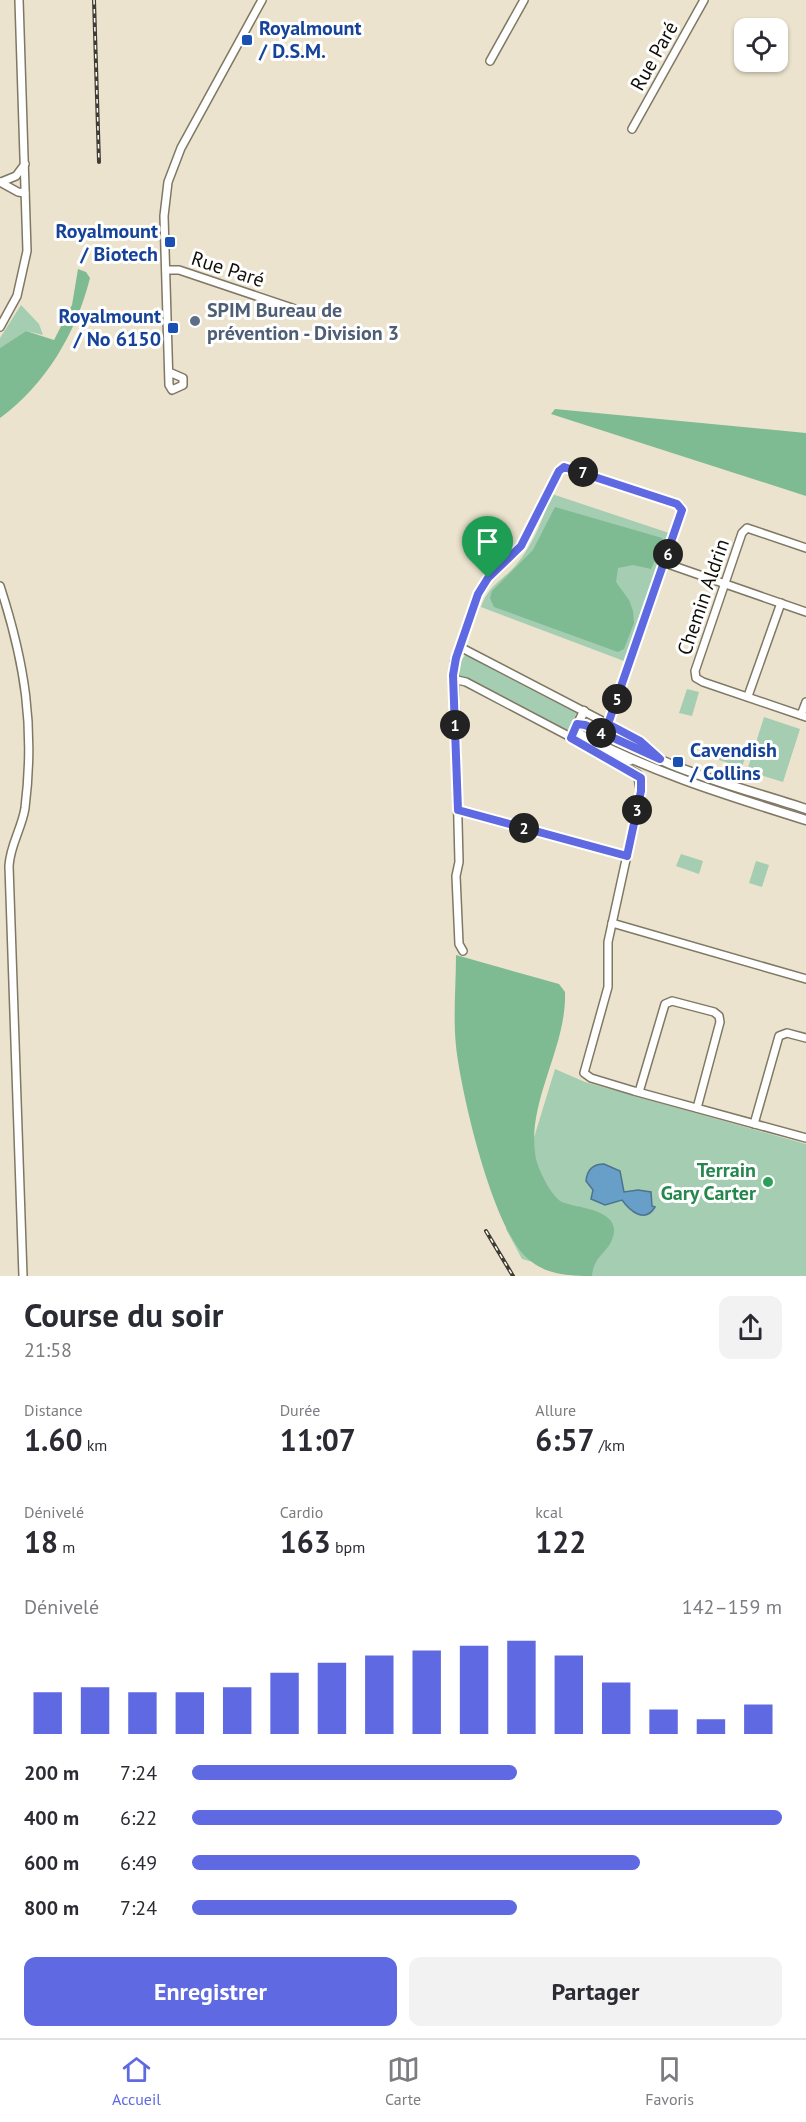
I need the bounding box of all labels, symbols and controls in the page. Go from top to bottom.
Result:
place label: Royalmount / D.S.M. [258,15,361,64]
street label: Rue Paré [624,17,684,95]
map controls [734,18,788,72]
button: locate [734,18,788,72]
marker: Royalmount / D.S.M. [240,33,254,47]
place label: Royalmount / Biotech [56,218,158,267]
marker: Royalmount / Biotech [163,235,177,249]
street label: Rue Paré [188,245,268,293]
place label: SPIM Bureau de prévention - Division 3 [207,297,399,346]
place label: Royalmount / No 6150 [59,303,161,352]
marker: SPIM Bureau de prévention - Division 3 [188,314,202,328]
marker: Royalmount / No 6150 [166,321,180,335]
pin: 7 [568,457,598,487]
text: 7 [578,462,588,482]
pin [462,516,513,578]
icon: arrive [471,525,504,558]
street label: Chemin Aldrin [671,535,735,659]
pin: 6 [653,539,683,569]
text: 6 [663,544,673,564]
pin: 5 [602,684,632,714]
text: 5 [612,689,622,709]
pin: 1 [440,710,470,740]
text: 1 [450,715,460,735]
pin: 4 [586,718,616,748]
text: 4 [596,723,606,743]
place label: Cavendish / Collins [689,737,777,786]
marker: Cavendish / Collins [671,755,685,769]
pin: 3 [622,795,652,825]
text: 3 [632,800,642,820]
pin: 2 [509,813,539,843]
text: 2 [519,818,529,838]
place label: Terrain Gary Carter [661,1157,756,1206]
marker: Terrain Gary Carter [761,1175,775,1189]
text: Course du soir [24,1293,223,1336]
button: share [719,1296,782,1359]
text: 21:58 [24,1337,72,1363]
text: Distance [24,1400,83,1420]
text: Durée [280,1400,320,1420]
text: Allure [535,1400,576,1420]
text: 1.60 [24,1420,82,1459]
text: 11:07 [280,1420,356,1459]
text: 6:57 [535,1420,594,1459]
text: km [82,1435,107,1455]
text: /km [594,1435,625,1455]
text: Dénivelé [24,1502,84,1522]
text: Cardio [280,1502,323,1522]
text: kcal [535,1502,563,1522]
text: 18 [24,1522,58,1561]
text: 163 [280,1522,331,1561]
text: 122 [535,1522,586,1561]
text: m [58,1537,75,1557]
text: bpm [331,1537,365,1557]
text: Dénivelé [24,1594,99,1620]
text: 142–159 m [682,1594,782,1620]
text: 200 m [24,1760,79,1786]
text: 7:24 [120,1760,157,1786]
text: 400 m [24,1805,79,1831]
text: 6:22 [120,1805,157,1831]
text: 600 m [24,1850,79,1876]
text: 6:49 [120,1850,157,1876]
text: 800 m [24,1895,79,1921]
text: 7:24 [120,1895,157,1921]
button: Enregistrer [24,1957,397,2026]
button: Partager [409,1957,782,2026]
tab: Accueil [112,2053,161,2109]
tab: Carte [385,2053,421,2109]
tab: Favoris [645,2053,694,2109]

